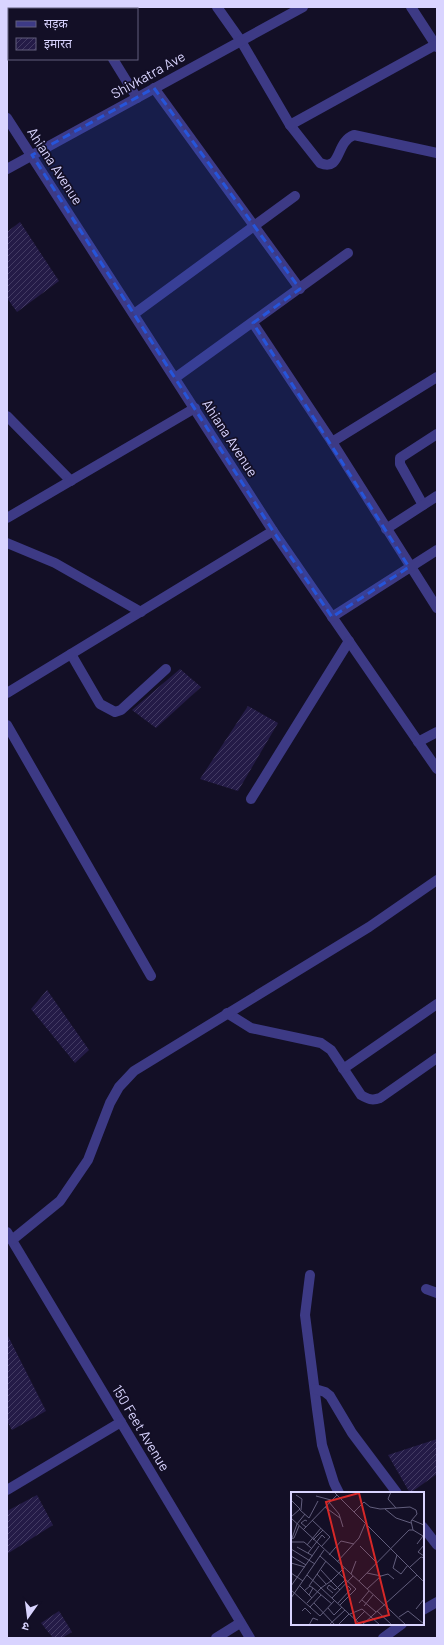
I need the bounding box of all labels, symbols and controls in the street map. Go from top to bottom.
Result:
legend [8,8,138,60]
text: सड़क [44,16,69,31]
text: इमारत [44,36,73,51]
street label: Shivkatra Ave [108,47,188,102]
street label: Ahiana Avenue [24,124,87,208]
street label: Ahiana Avenue [199,396,262,480]
street label: 150 Feet Avenue [109,1382,174,1474]
inset map [291,1492,424,1625]
north arrow [8,1597,48,1637]
text: उ [20,1620,30,1634]

